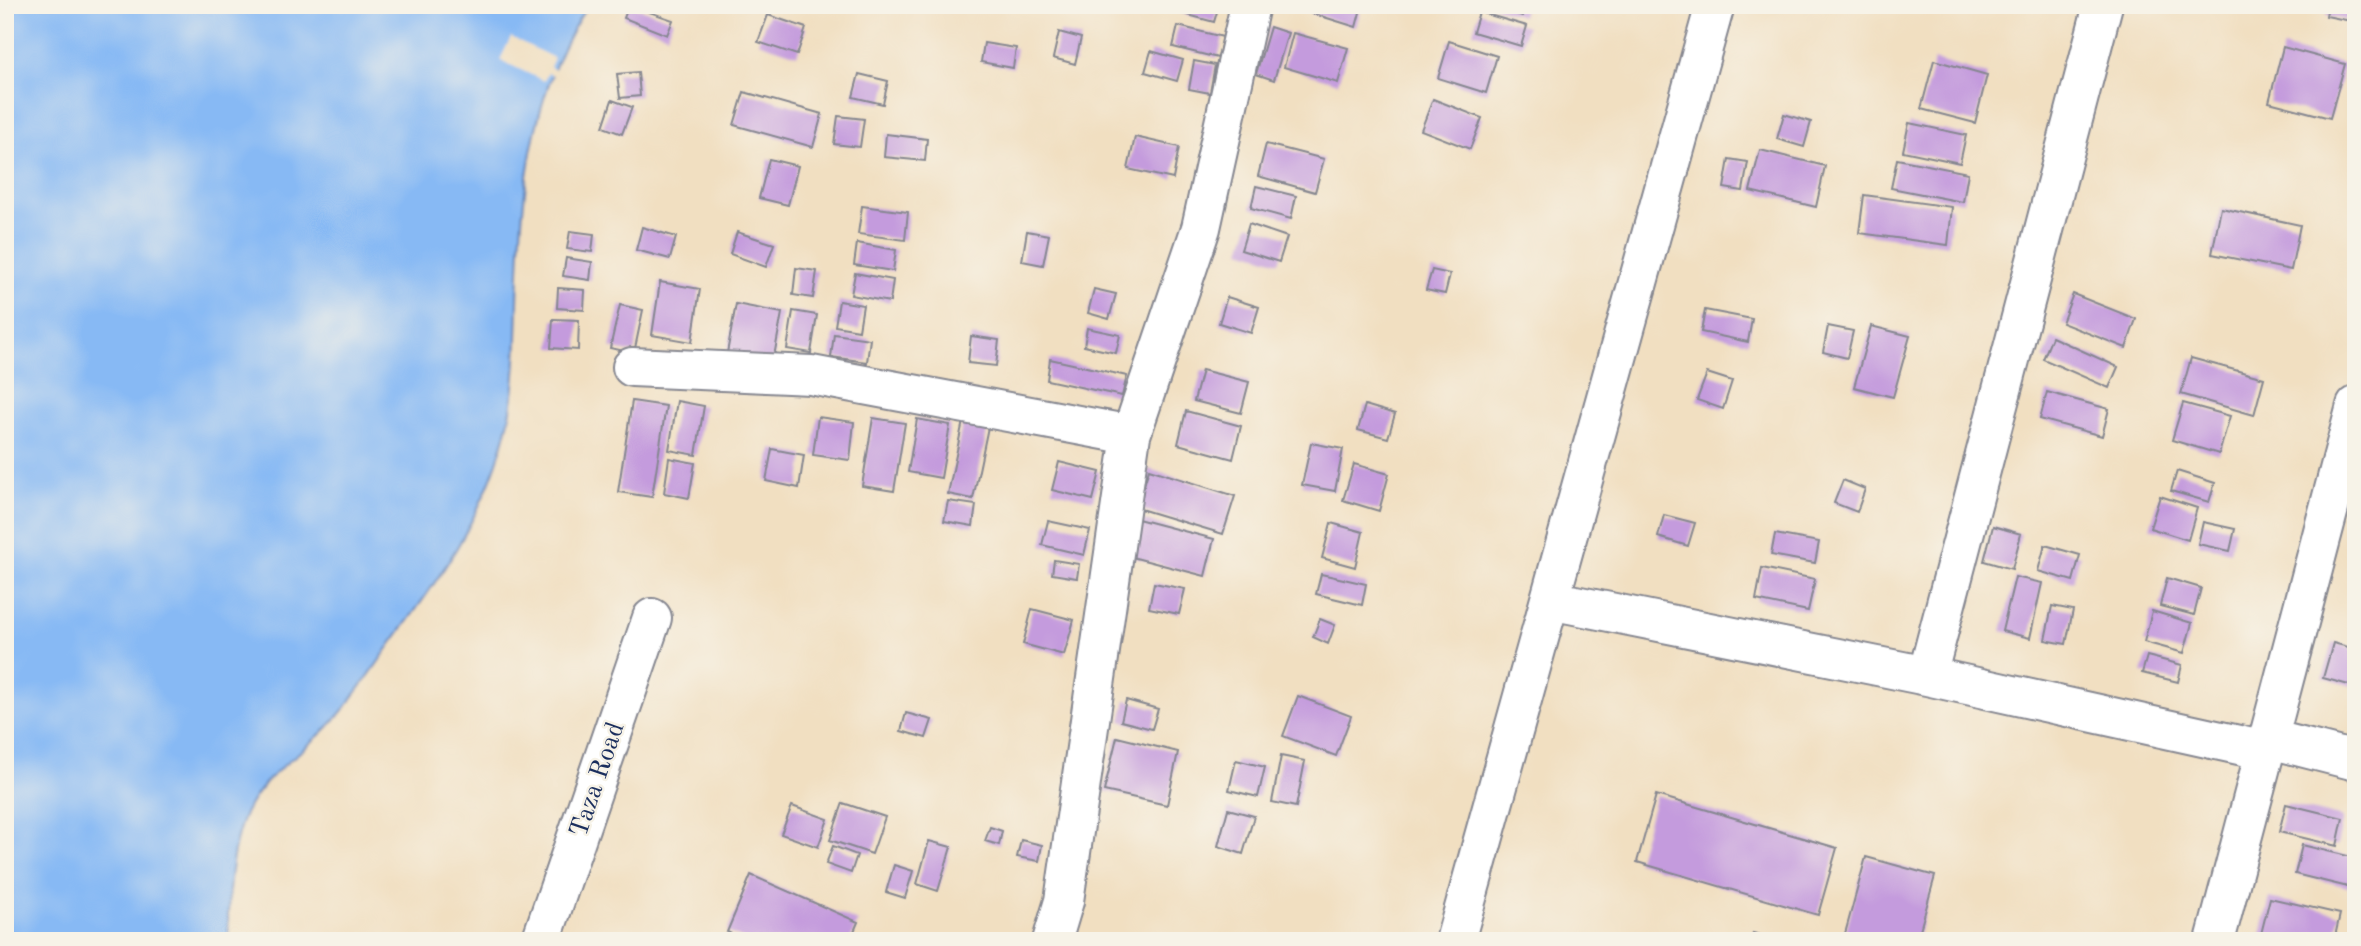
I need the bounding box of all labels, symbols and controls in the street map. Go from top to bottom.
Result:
street label: Taza Road [566,719,630,840]

